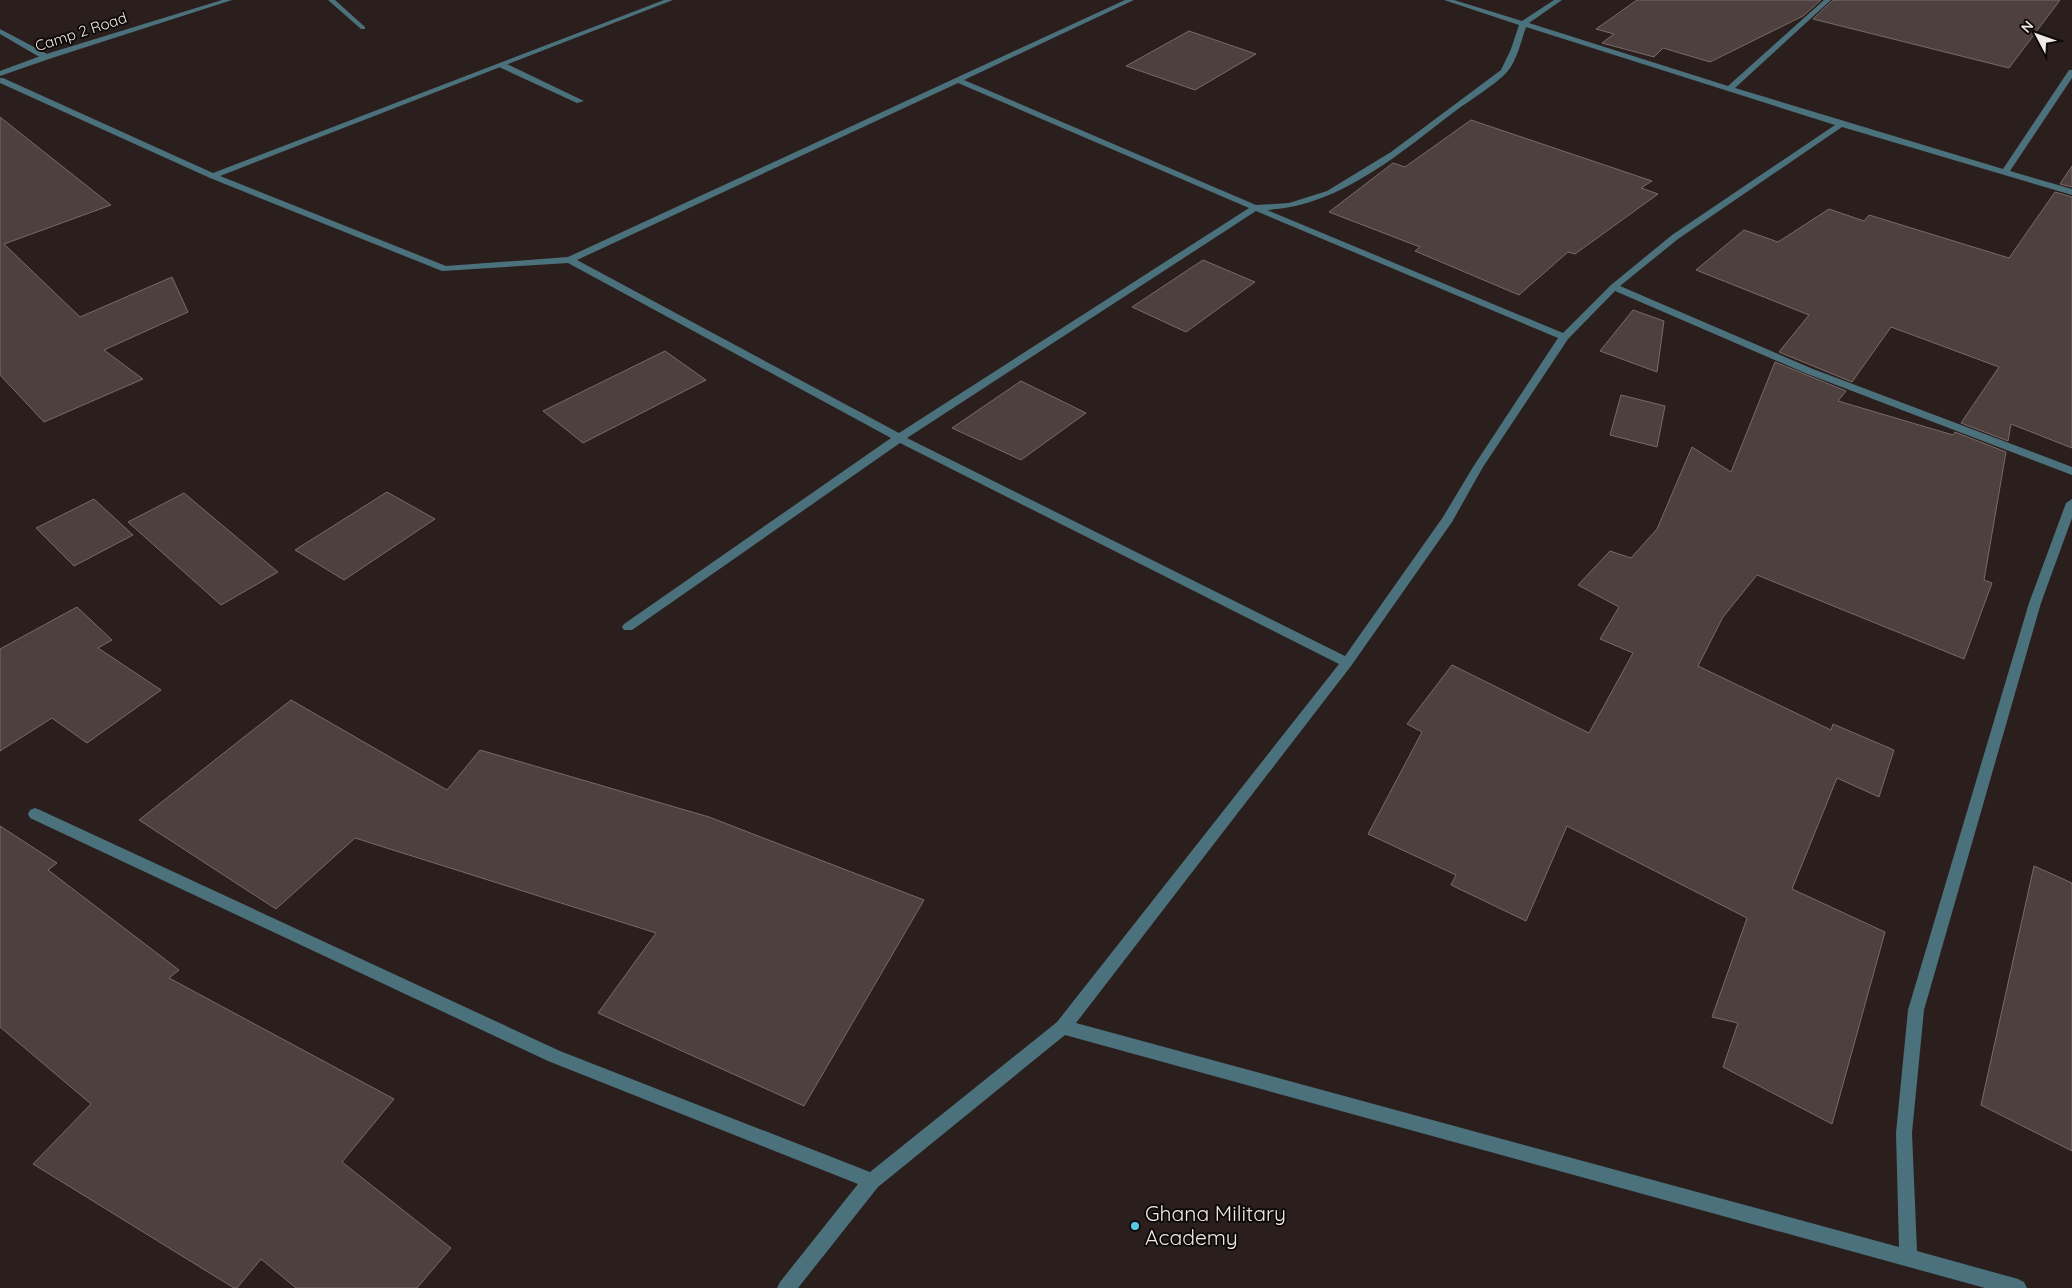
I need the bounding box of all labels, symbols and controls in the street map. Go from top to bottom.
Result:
street label: Camp 2 Road [33,8,129,55]
north arrow [2012,10,2062,60]
text: N [2017,17,2037,36]
place label: Ghana Military Academy [1145,1200,1286,1250]
marker: Ghana Military Academy [1129,1220,1141,1232]

